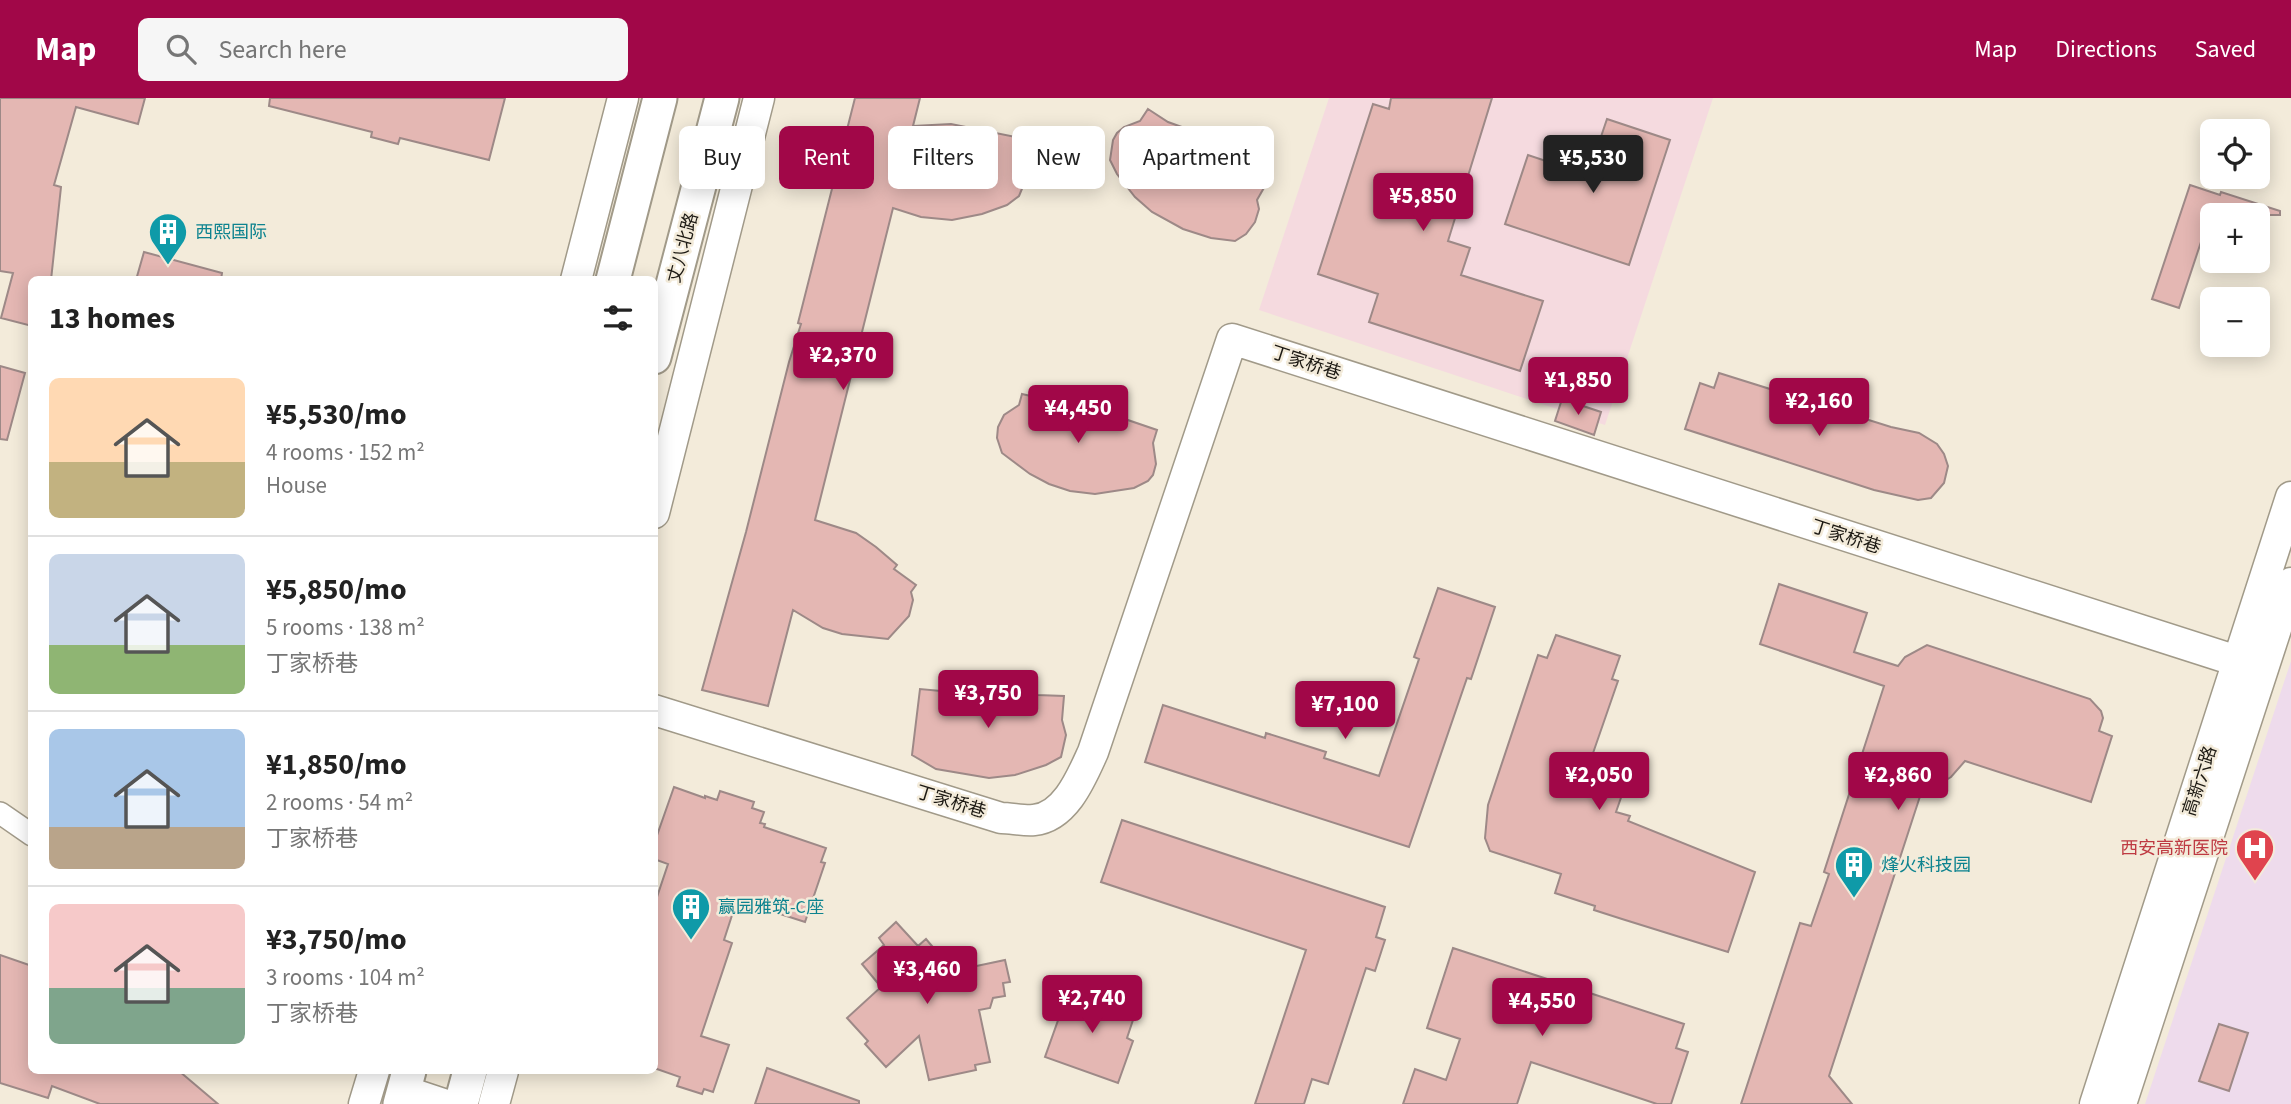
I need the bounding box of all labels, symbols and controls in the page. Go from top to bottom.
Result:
search box [138,18,628,81]
text: Map [35,26,96,73]
icon: search [162,30,200,68]
text: Search here [218,31,347,68]
text: Map [1974,32,2017,67]
text: Directions [2055,32,2157,67]
text: Saved [2195,32,2256,67]
map controls [2200,119,2270,357]
button: locate [2200,119,2270,189]
chip: Buy [679,126,765,189]
chip: Rent [779,126,874,189]
chip: Filters [888,126,998,189]
chip: New [1012,126,1105,189]
chip: Apartment [1119,126,1274,189]
pin: ¥5,530 [1536,136,1650,195]
text: ¥5,530 [1559,141,1627,174]
pin: ¥5,850 [1366,174,1480,233]
text: ¥5,850 [1389,179,1457,212]
button: + [2200,203,2270,273]
street label: 丈八北路 [662,210,704,286]
building icon: 西熙国际 [147,211,189,266]
place label: 西熙国际 [195,220,267,245]
button: − [2200,287,2270,357]
text: 13 homes [49,297,175,340]
icon: filters [599,299,637,337]
pin: ¥2,370 [786,332,900,392]
text: ¥2,370 [809,338,877,371]
street label: 丁家桥巷 [1268,340,1344,386]
pin: ¥1,850 [1521,358,1635,417]
text: ¥1,850 [1544,363,1612,396]
pin: ¥2,160 [1762,378,1876,438]
text: ¥2,160 [1785,384,1853,417]
pin: ¥4,450 [1021,386,1135,445]
text: ¥4,450 [1044,391,1112,424]
text: ¥5,530/mo [266,393,407,436]
icon: home [105,406,189,490]
text: 4 rooms · 152 m² [266,436,425,469]
text: House [266,469,327,502]
street label: 丁家桥巷 [1808,514,1884,560]
text: ¥5,850/mo [266,568,407,611]
icon: home [105,582,189,666]
text: 5 rooms · 138 m² [266,611,425,644]
text: 丁家桥巷 [266,647,358,680]
pin: ¥3,750 [931,670,1045,730]
text: ¥3,750 [954,676,1022,709]
pin: ¥7,100 [1288,682,1402,741]
text: ¥7,100 [1311,687,1379,720]
text: ¥1,850/mo [266,743,407,786]
street label: 高新六路 [2177,743,2223,819]
pin: ¥2,050 [1542,752,1656,812]
pin: ¥2,860 [1841,752,1955,812]
icon: home [105,757,189,841]
text: ¥2,050 [1565,758,1633,791]
text: ¥2,860 [1864,758,1932,791]
street label: 丁家桥巷 [913,780,989,824]
text: 2 rooms · 54 m² [266,786,413,819]
text: 丁家桥巷 [266,822,358,855]
hospital icon: 西安高新医院 [2234,827,2276,882]
place label: 西安高新医院 [2120,836,2228,861]
building icon: 烽火科技园 [1833,844,1875,899]
place label: 烽火科技园 [1881,853,1971,878]
building icon: 赢园雅筑-C座 [670,886,712,941]
place label: 赢园雅筑-C座 [718,895,824,920]
text: ¥3,750/mo [266,918,407,961]
icon: home [105,932,189,1016]
pin: ¥3,460 [870,946,984,1006]
text: ¥3,460 [893,952,961,985]
text: 3 rooms · 104 m² [266,961,425,994]
pin: ¥2,740 [1035,976,1149,1035]
pin: ¥4,550 [1485,978,1599,1038]
text: ¥2,740 [1058,981,1126,1014]
text: ¥4,550 [1508,984,1576,1017]
text: 丁家桥巷 [266,997,358,1030]

